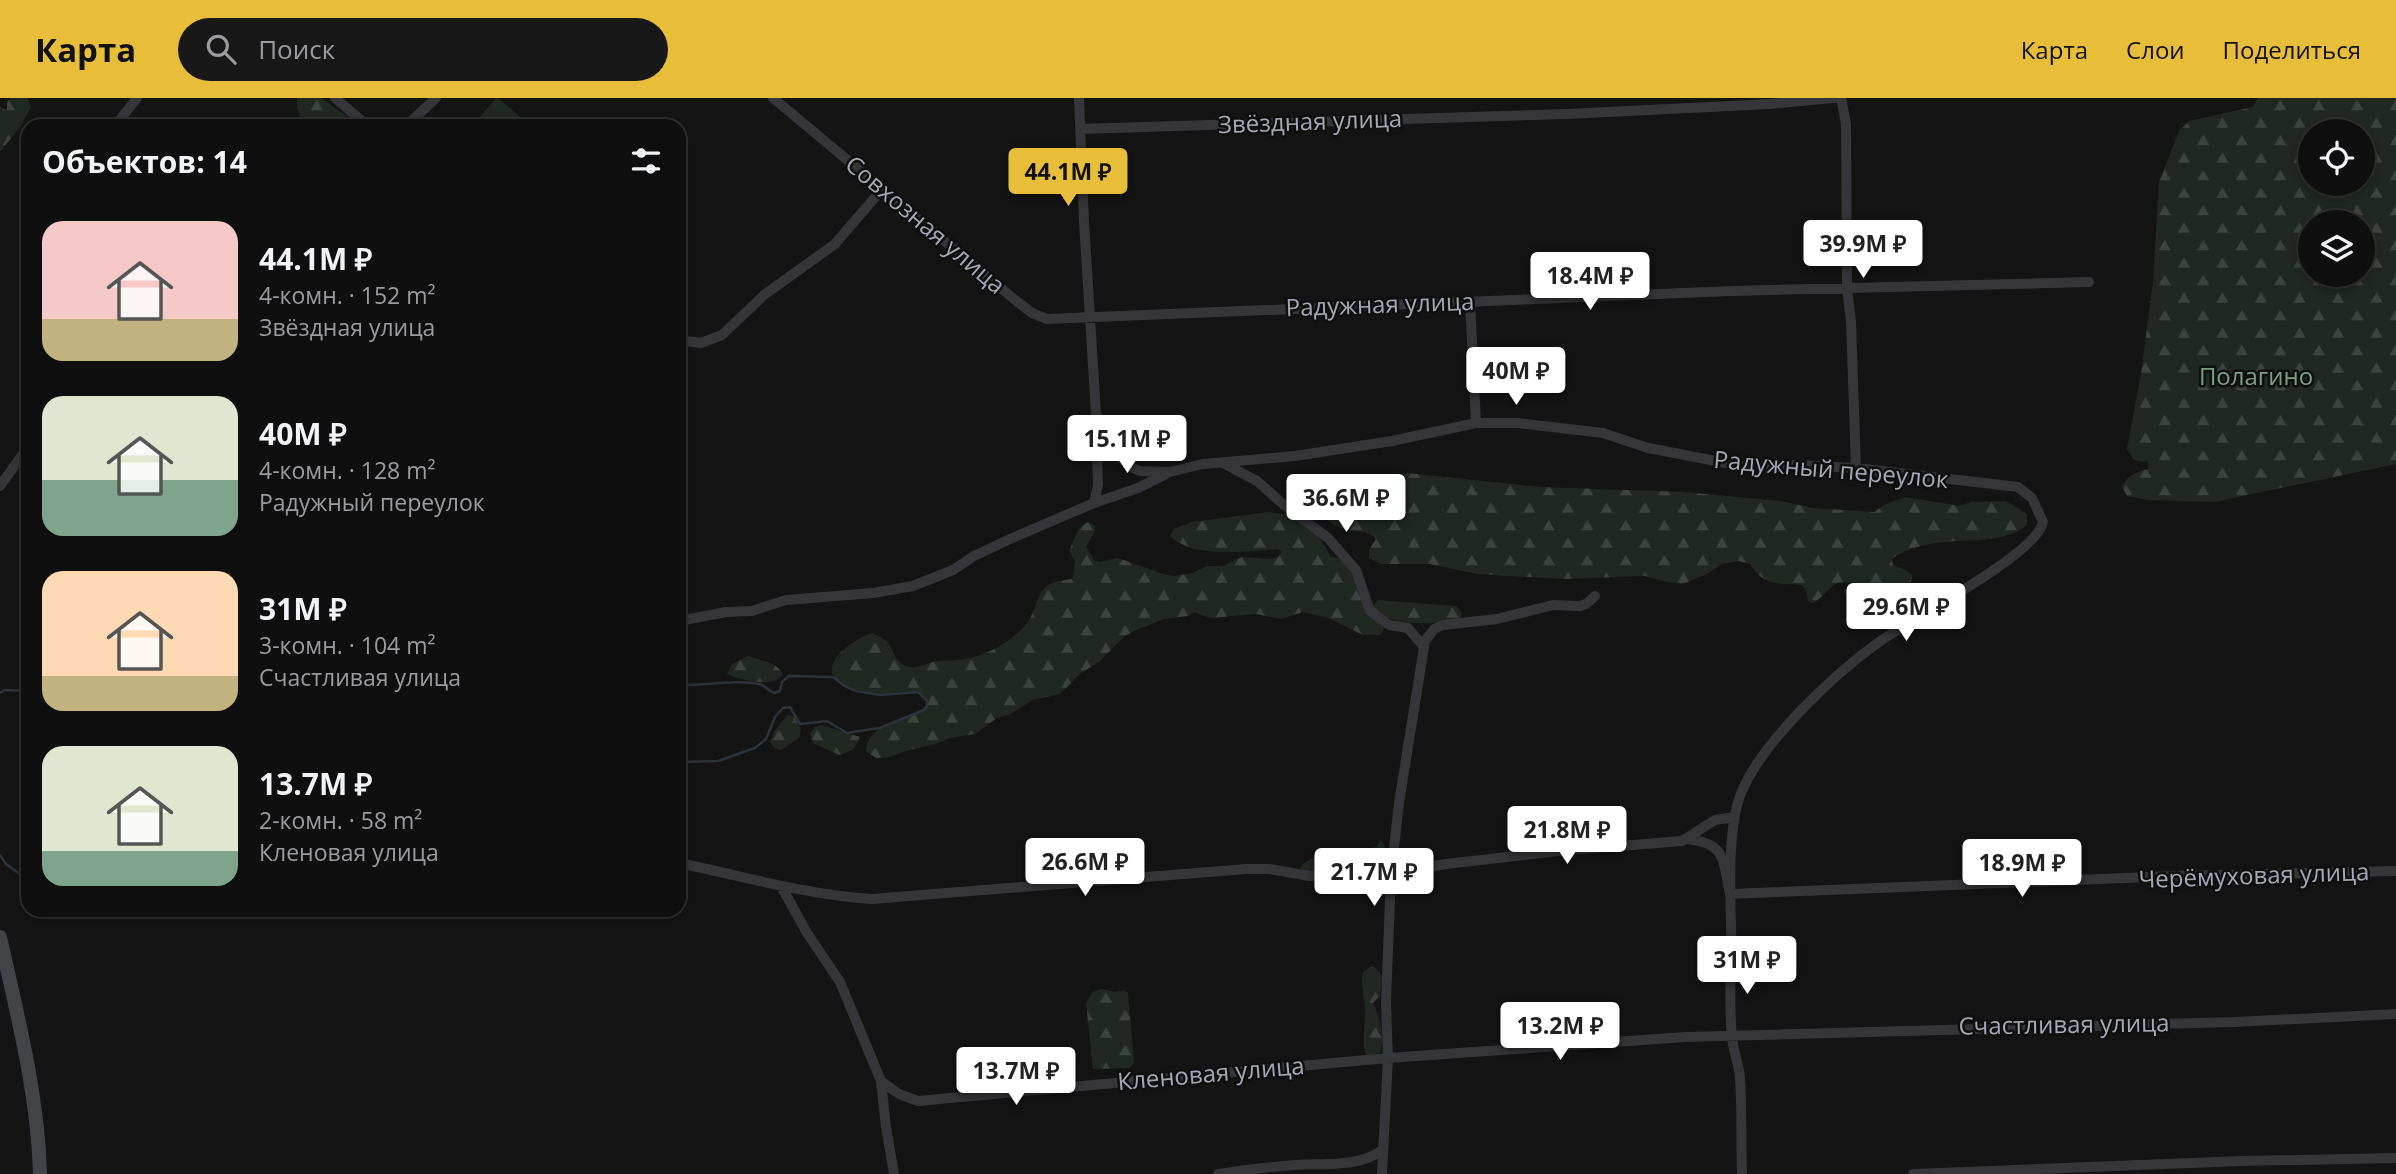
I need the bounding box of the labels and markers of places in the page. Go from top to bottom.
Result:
pin: 44.1M ₽ [1003,148,1133,208]
pin: 39.9M ₽ [1798,220,1928,280]
pin: 18.4M ₽ [1525,252,1655,312]
pin: 40M ₽ [1467,348,1565,407]
pin: 15.1M ₽ [1062,416,1192,475]
pin: 36.6M ₽ [1281,474,1411,534]
pin: 29.6M ₽ [1841,584,1971,643]
pin: 21.8M ₽ [1502,806,1632,866]
pin: 26.6M ₽ [1020,838,1150,898]
pin: 18.9M ₽ [1957,840,2087,899]
pin: 21.7M ₽ [1309,848,1439,908]
pin: 31M ₽ [1698,936,1796,996]
pin: 13.2M ₽ [1495,1002,1625,1062]
pin: 13.7M ₽ [951,1048,1081,1107]

